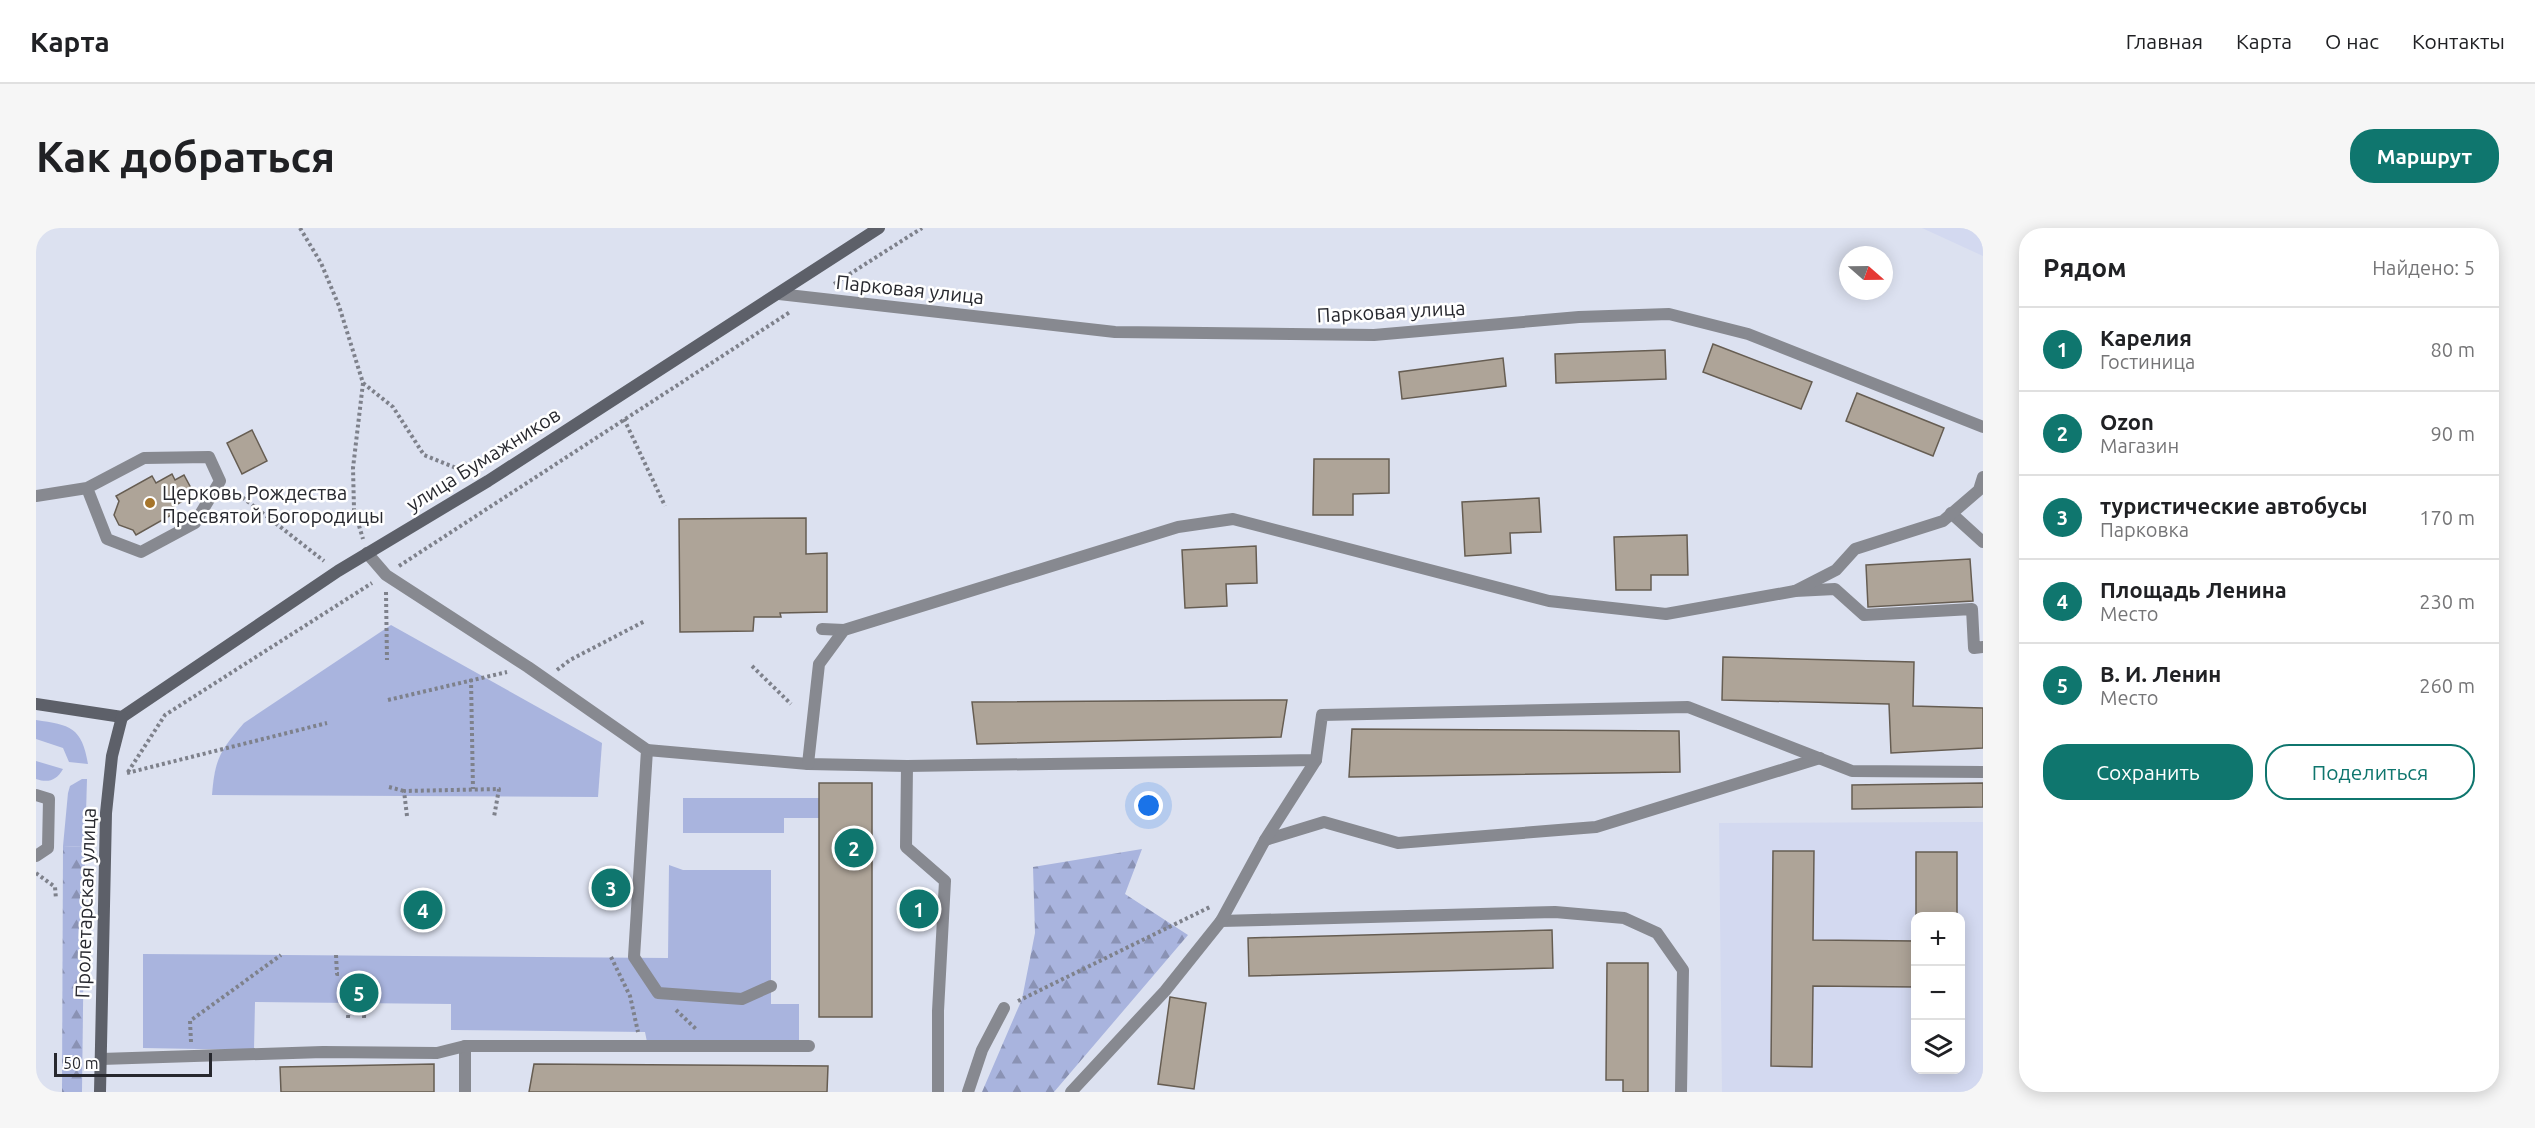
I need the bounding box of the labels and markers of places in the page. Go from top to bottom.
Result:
place label: Церковь Рождества Пресвятой Богородицы [162,481,384,527]
marker: Церковь Рождества Пресвятой Богородицы [143,496,157,510]
pin: 2 [834,826,874,870]
pin: 3 [592,866,630,910]
pin: 1 [900,886,938,932]
pin: 4 [404,888,442,932]
pin: 5 [340,970,378,1016]

